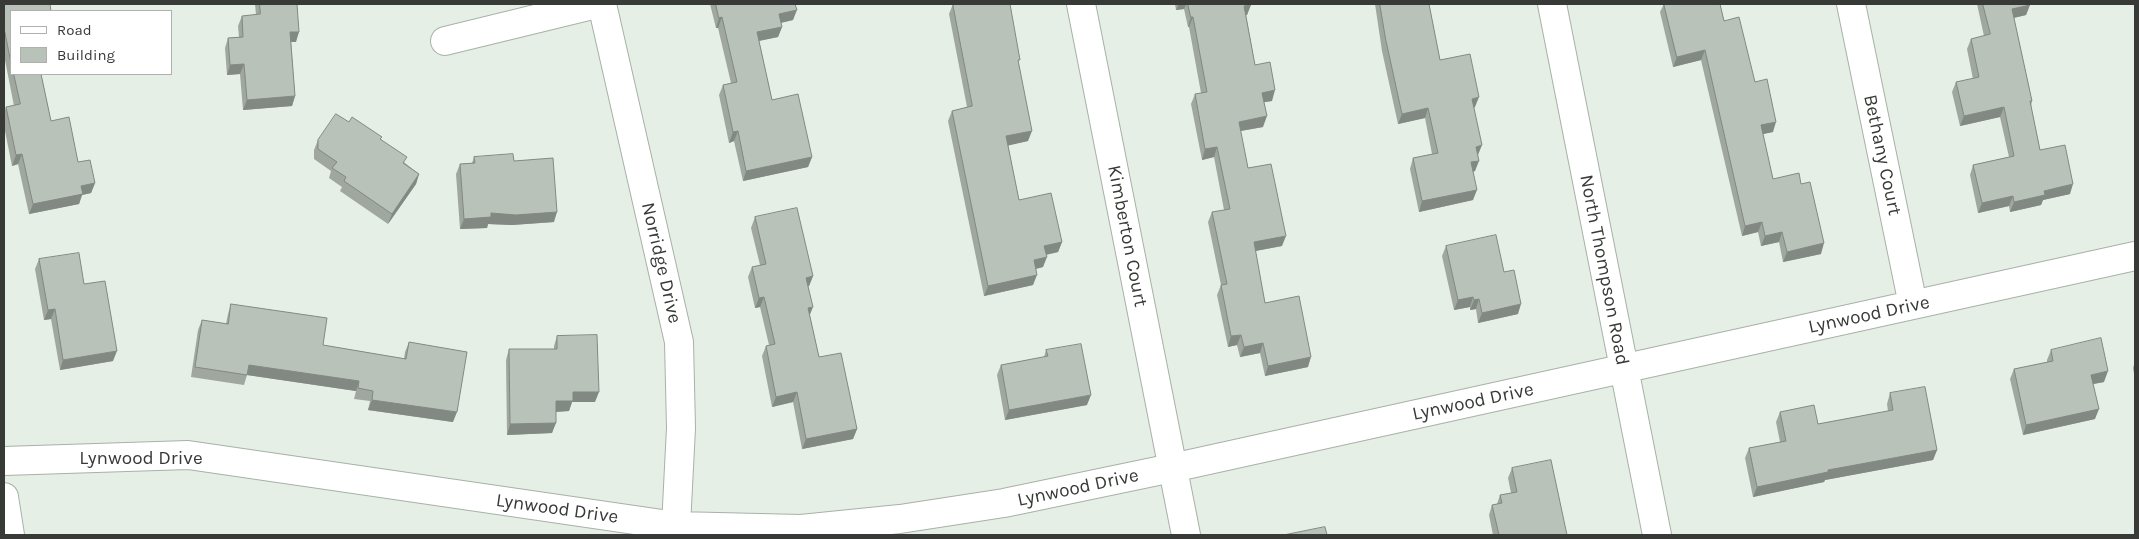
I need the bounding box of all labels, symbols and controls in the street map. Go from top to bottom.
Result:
legend [10,10,172,75]
text: Road [57,21,92,39]
text: Building [57,46,115,64]
street label: Bethany Court [1858,92,1906,218]
street label: Kimberton Court [1102,163,1152,309]
street label: North Thompson Road [1574,173,1634,367]
street label: Norridge Drive [636,200,686,326]
street label: Lynwood Drive [1806,291,1932,339]
street label: Lynwood Drive [1410,378,1536,426]
street label: Lynwood Drive [79,448,203,470]
street label: Lynwood Drive [1015,464,1141,512]
street label: Lynwood Drive [494,489,620,529]

